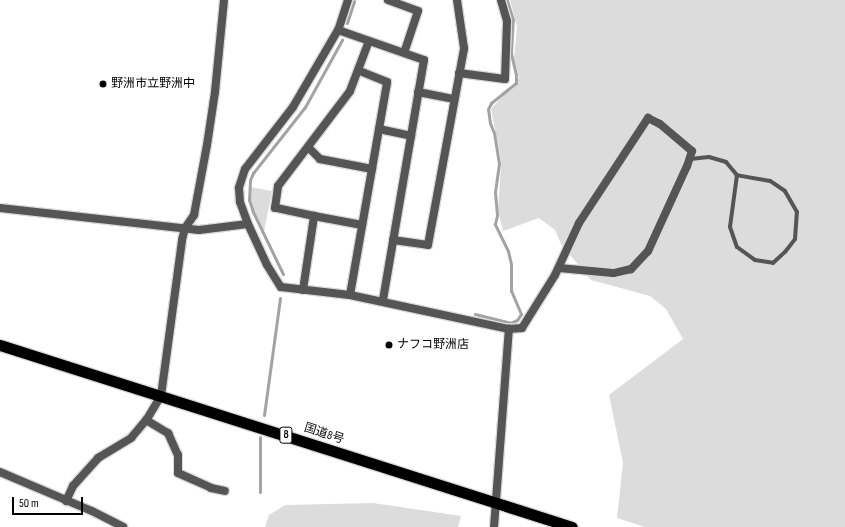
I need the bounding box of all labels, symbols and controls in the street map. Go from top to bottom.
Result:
place label: 野洲市立野洲中 [111,77,195,91]
marker: 野洲市立野洲中 [98,79,108,89]
place label: ナフコ野洲店 [397,338,469,352]
marker: ナフコ野洲店 [384,340,394,350]
street label: 国道8号 [302,421,346,447]
road number: 8 [279,426,293,444]
scale bar [14,489,85,515]
text: 50 m [19,496,39,511]

